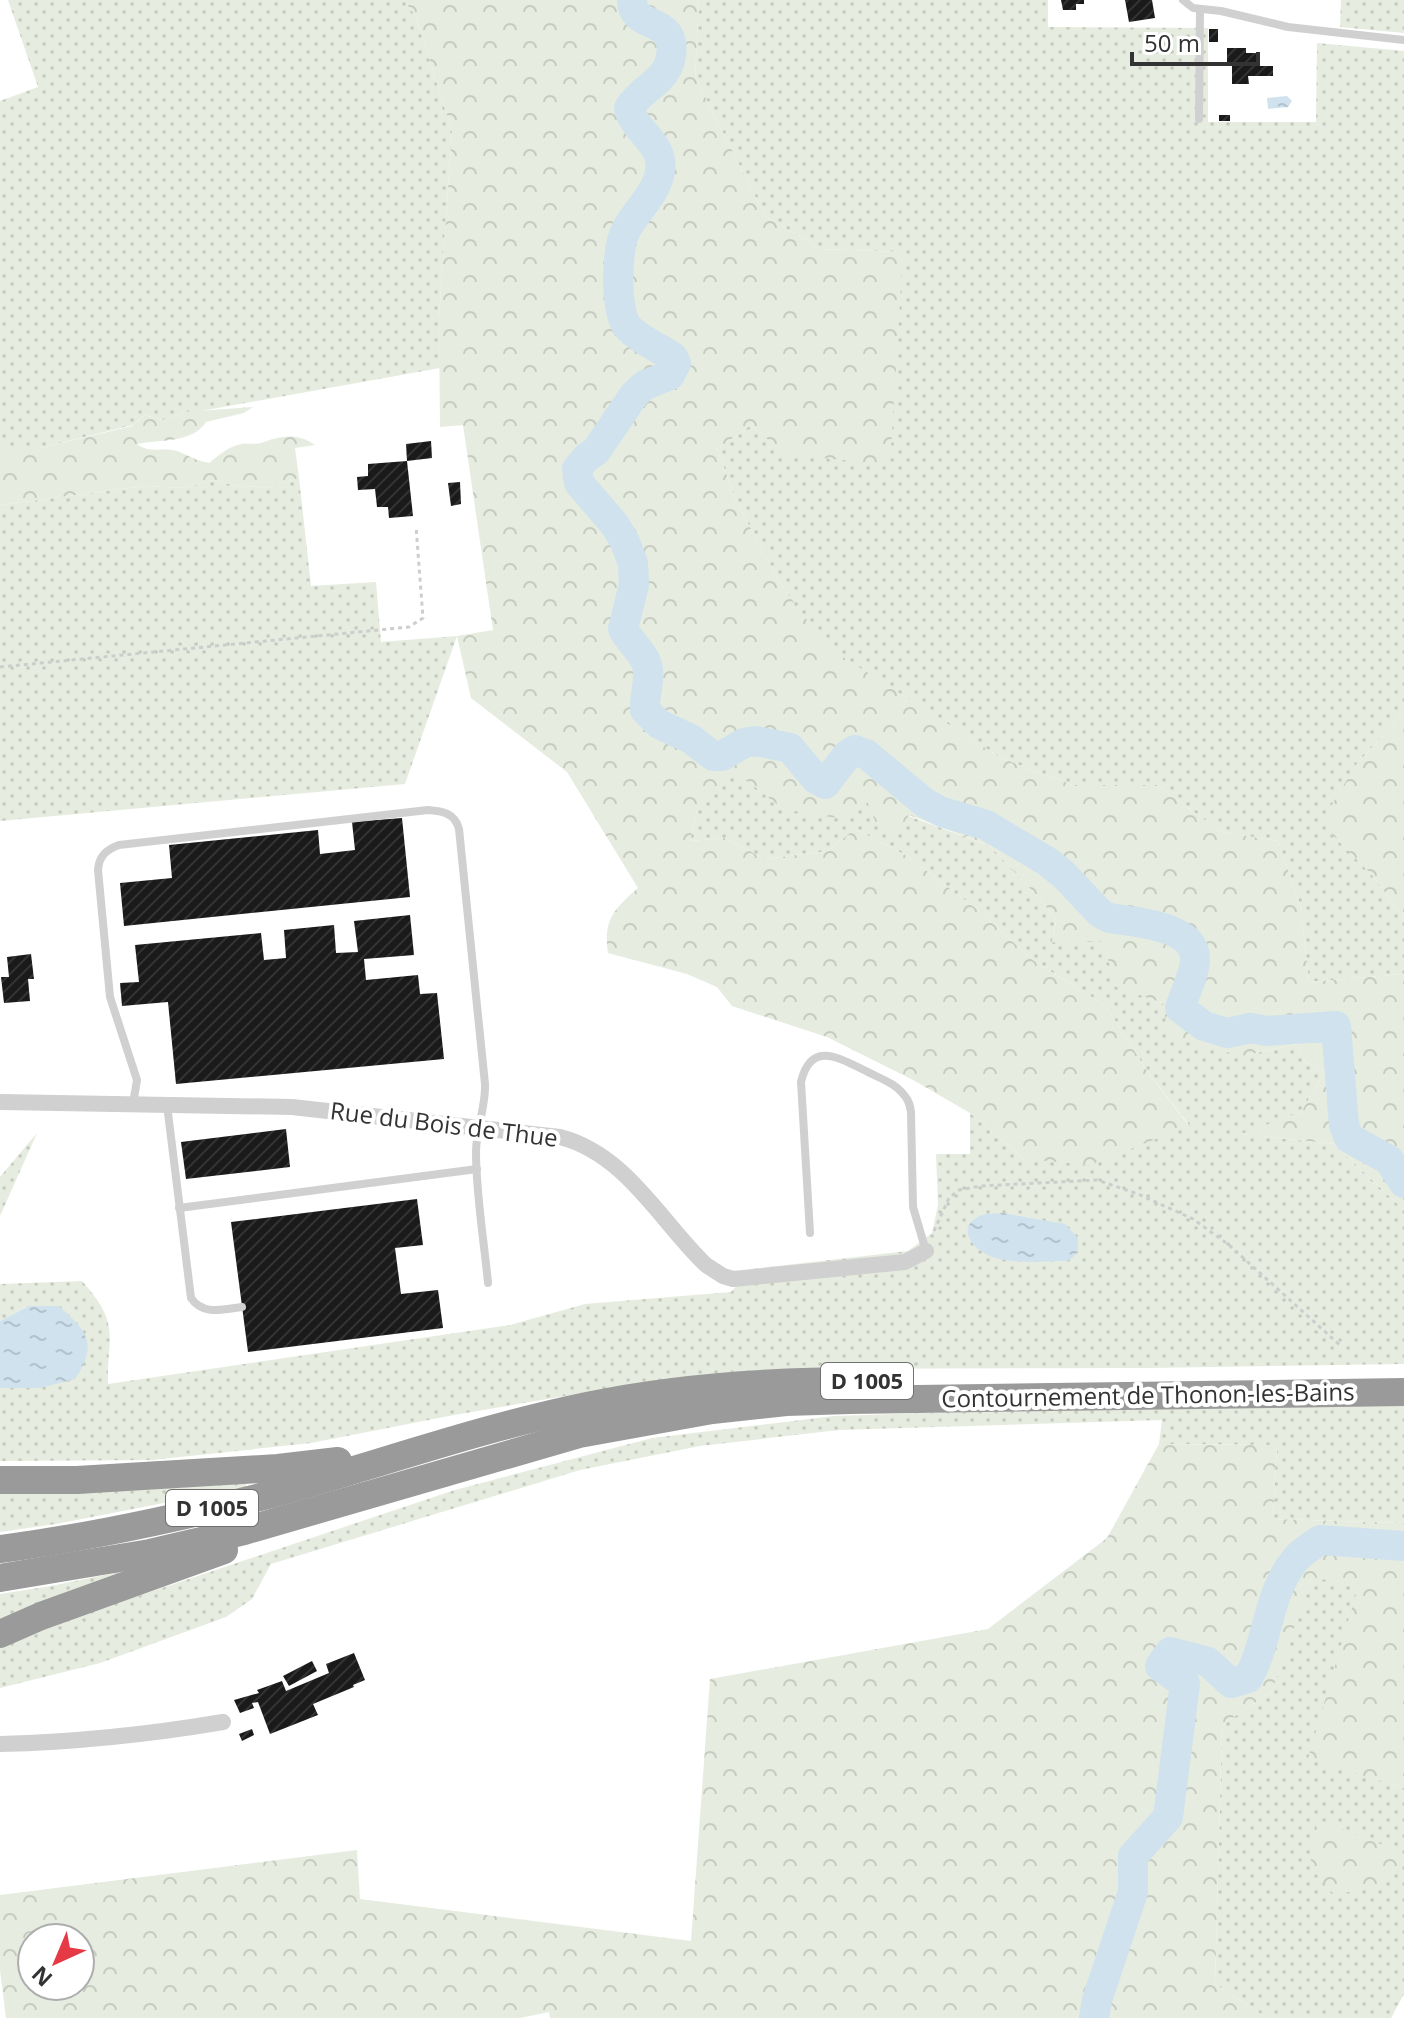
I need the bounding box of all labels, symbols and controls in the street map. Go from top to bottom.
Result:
scale bar [1132,16,1258,66]
text: 50 m [1144,26,1200,59]
street label: Rue du Bois de Thue [328,1093,560,1154]
road number: D 1005 [821,1363,913,1399]
street label: Contournement de Thonon-les-Bains [941,1374,1355,1415]
road number: D 1005 [166,1490,258,1526]
north arrow [16,1922,96,2002]
text: N [25,1960,58,1994]

